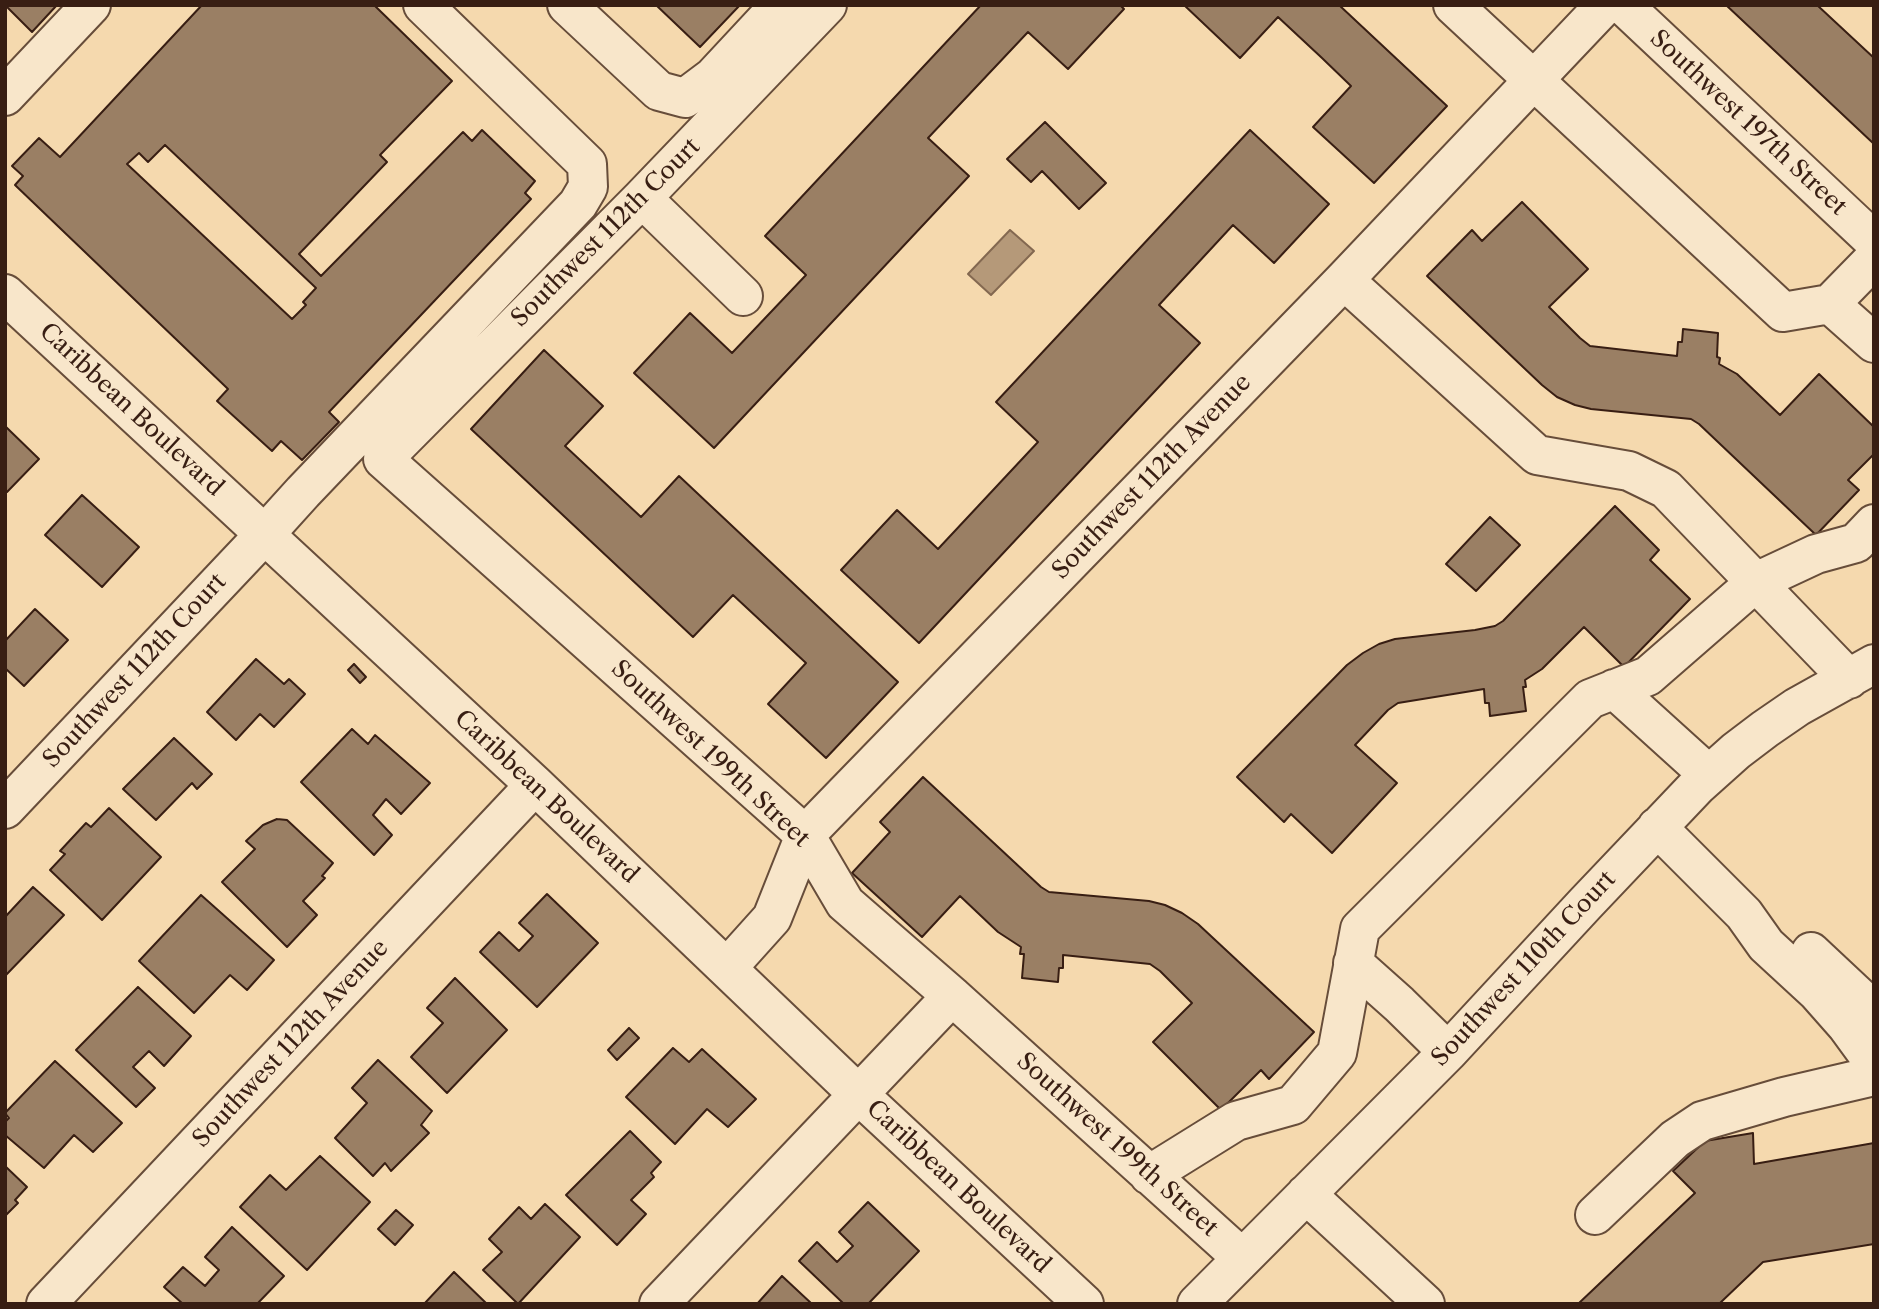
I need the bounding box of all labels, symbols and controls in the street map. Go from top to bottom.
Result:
street label: Southwest 197th Street [1644,24,1852,222]
street label: Southwest 112th Court [506,133,706,333]
street label: Caribbean Boulevard [33,317,229,503]
street label: Southwest 112th Avenue [1047,369,1257,585]
street label: Southwest 112th Court [37,568,233,774]
street label: Southwest 199th Street [605,655,815,853]
street label: Caribbean Boulevard [448,704,644,890]
street label: Southwest 110th Court [1426,865,1622,1073]
street label: Southwest 112th Avenue [187,934,395,1154]
street label: Southwest 199th Street [1010,1047,1224,1243]
street label: Caribbean Boulevard [860,1094,1056,1280]

